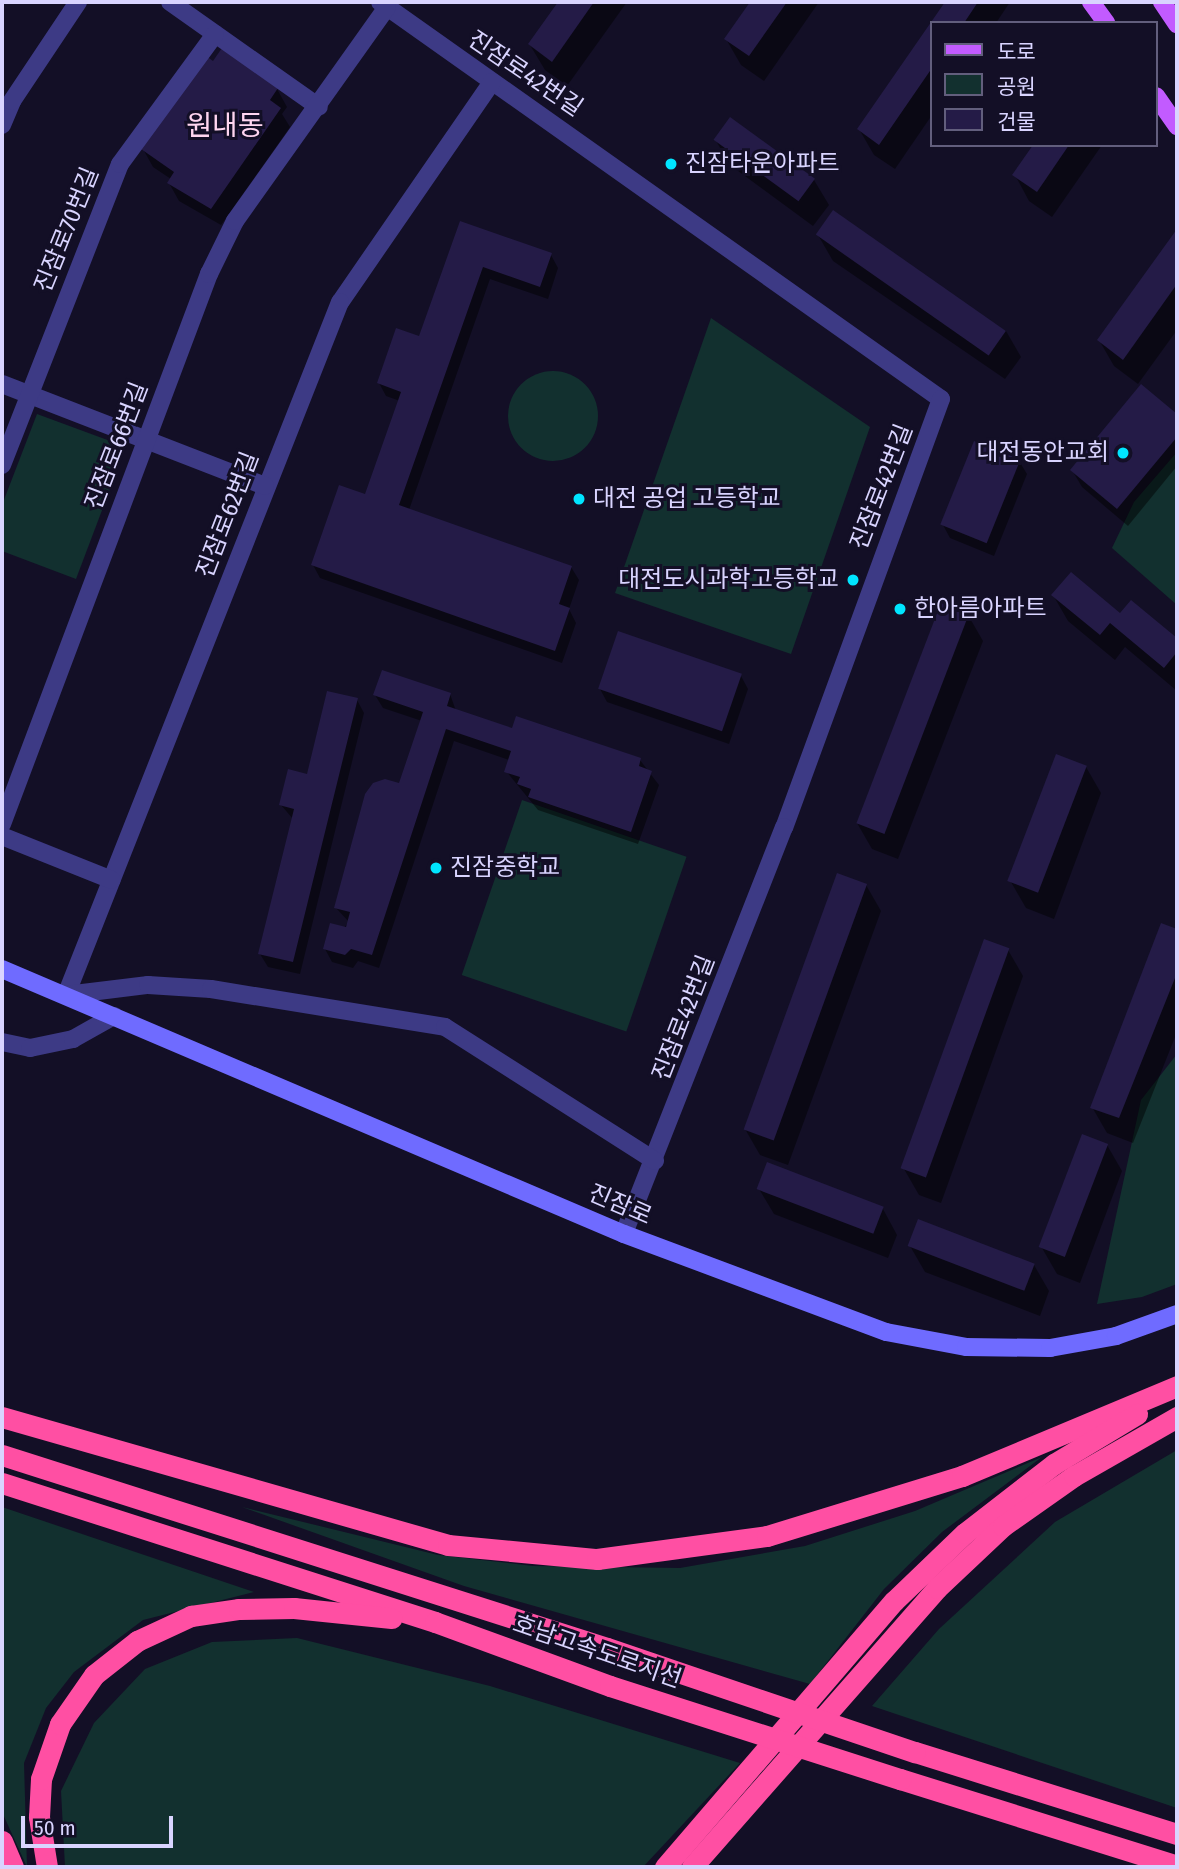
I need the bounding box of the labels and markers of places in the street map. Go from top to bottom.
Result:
place label: 진잠타운아파트 [685,150,840,178]
marker: 진잠타운아파트 [663,156,679,172]
place label: 대전동안교회 [977,439,1109,467]
marker: 대전동안교회 [1115,445,1131,461]
place label: 대전 공업 고등학교 [593,485,781,513]
marker: 대전 공업 고등학교 [571,491,587,507]
place label: 대전도시과학고등학교 [618,566,839,594]
marker: 대전도시과학고등학교 [845,572,861,588]
place label: 한아름아파트 [914,595,1046,623]
marker: 한아름아파트 [892,601,908,617]
place label: 진잠중학교 [450,854,560,882]
marker: 진잠중학교 [428,860,444,876]

